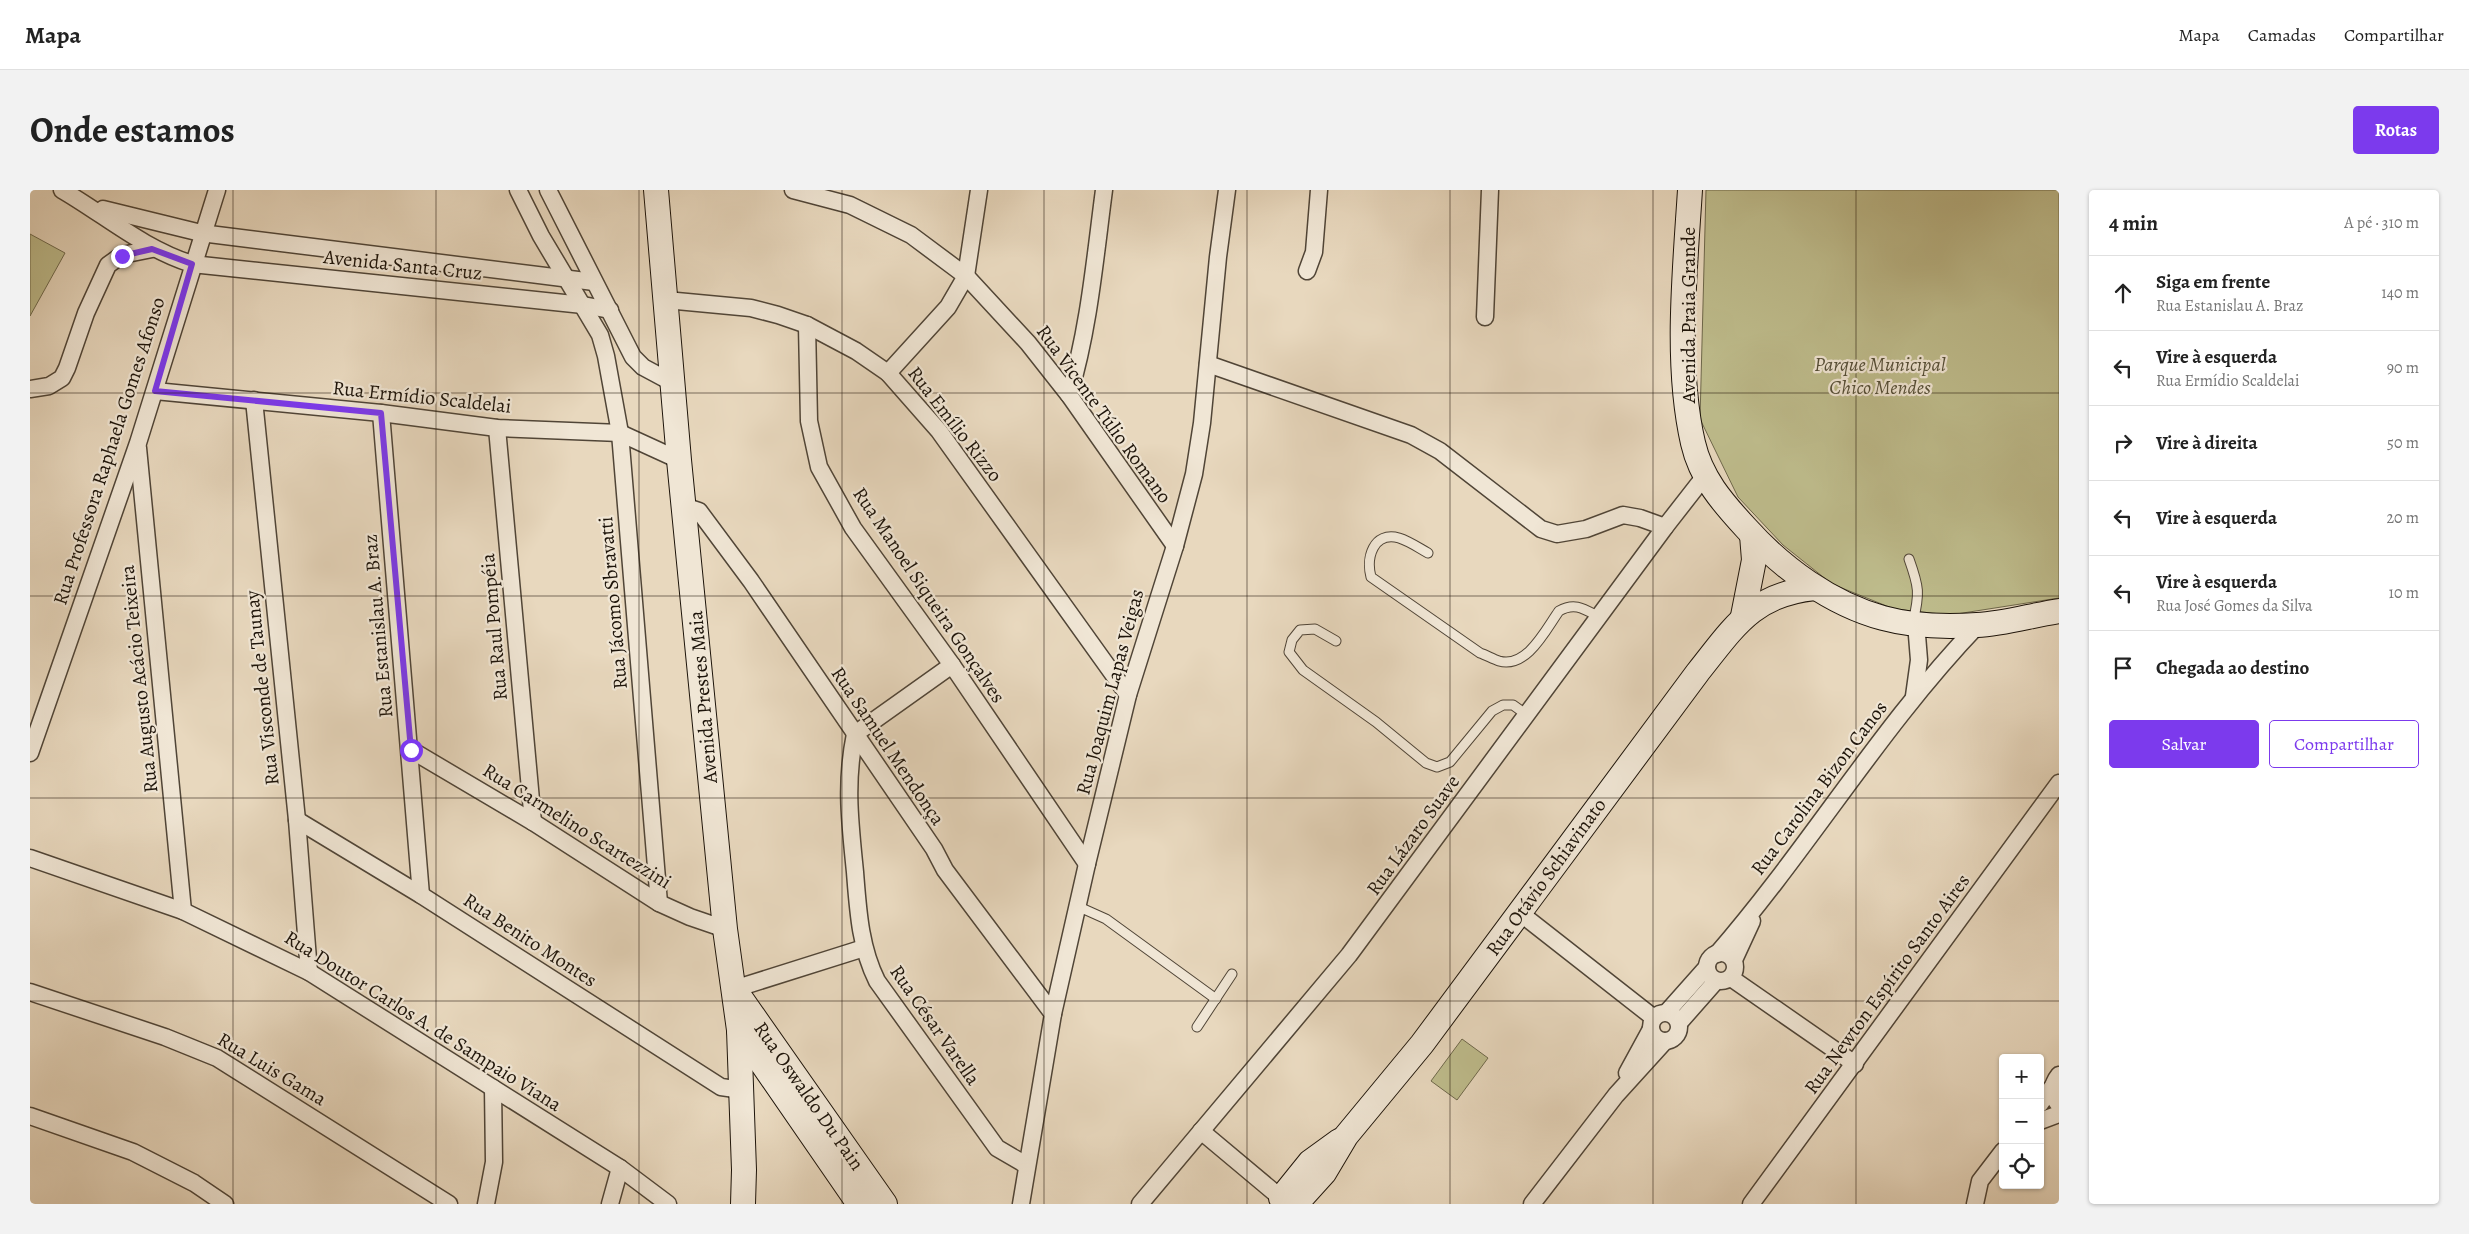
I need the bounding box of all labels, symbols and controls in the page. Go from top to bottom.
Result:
text: Mapa [25,19,81,51]
text: Mapa [2178,23,2220,47]
text: Camadas [2248,23,2316,47]
text: Compartilhar [2344,23,2444,47]
text: Onde estamos [30,106,235,154]
button: Rotas [2353,106,2439,154]
text: 4 min [2109,209,2158,237]
text: A pé · 310 m [2344,212,2419,234]
street label: Avenida Praia Grande [1675,227,1702,404]
street label: Avenida Santa Cruz [321,243,484,287]
route end [111,245,134,268]
text: Siga em frente [2156,269,2270,295]
icon: ahead [2109,279,2137,307]
text: 140 m [2381,282,2419,304]
street label: Rua Professora Raphaela Gomes Afonso [46,294,172,608]
text: Rua Estanislau A. Braz [2156,295,2303,317]
street label: Rua Vicente Túlio Romano [1030,319,1178,509]
text: Vire à esquerda [2156,344,2277,370]
park label: Parque Municipal Chico Mendes [1814,351,1946,401]
icon: left [2109,354,2137,382]
text: 90 m [2387,357,2419,379]
street label: Rua Emílio Rizzo [901,361,1009,487]
text: Rua Ermídio Scaldelai [2156,370,2300,392]
street label: Rua Ermídio Scaldelai [331,374,513,420]
icon: right [2109,429,2137,457]
text: Vire à direita [2156,430,2258,456]
text: 50 m [2387,432,2419,454]
street label: Rua Manoel Siqueira Gonçalves [847,482,1011,708]
icon: left [2109,504,2137,532]
text: Vire à esquerda [2156,505,2277,531]
text: 20 m [2386,507,2419,529]
street label: Rua Jácomo Sbravatti [592,515,634,691]
street label: Rua Estanislau A. Braz [357,533,399,719]
street label: Rua Raul Pompéia [474,552,514,702]
street label: Rua Augusto Acácio Teixeira [114,563,164,794]
text: Vire à esquerda [2156,569,2277,595]
icon: left [2109,579,2137,607]
text: 10 m [2389,582,2419,604]
street label: Rua Joaquim Lapas Veigas [1070,586,1150,798]
street label: Rua Visconde de Taunay [238,588,286,787]
text: Rua José Gomes da Silva [2156,595,2313,617]
street label: Avenida Prestes Maia [682,609,724,785]
icon: arrive [2109,654,2137,682]
text: Chegada ao destino [2156,655,2309,681]
street label: Rua Samuel Mendonça [825,661,952,831]
street label: Rua Carolina Bizon Canos [1744,695,1894,881]
button: Salvar [2109,720,2259,768]
button: Compartilhar [2269,720,2419,768]
route start [400,739,423,762]
street label: Rua Carmelino Scartezzini [477,757,677,895]
street label: Rua Lázaro Suave [1360,769,1466,901]
street label: Rua Otávio Schiavinato [1480,793,1612,961]
street label: Rua Newton Espírito Santo Aires [1798,868,1976,1100]
street label: Rua Benito Montes [458,887,602,993]
street label: Rua Doutor Carlos A. de Sampaio Viana [279,924,567,1118]
street label: Rua César Varella [883,959,987,1091]
street label: Rua Oswaldo Du Pain [748,1016,870,1176]
street label: Rua Luis Gama [212,1026,332,1113]
map controls [1999,1054,2044,1189]
button: + [1999,1054,2044,1099]
button: − [1999,1099,2044,1144]
button: locate [1999,1144,2044,1189]

